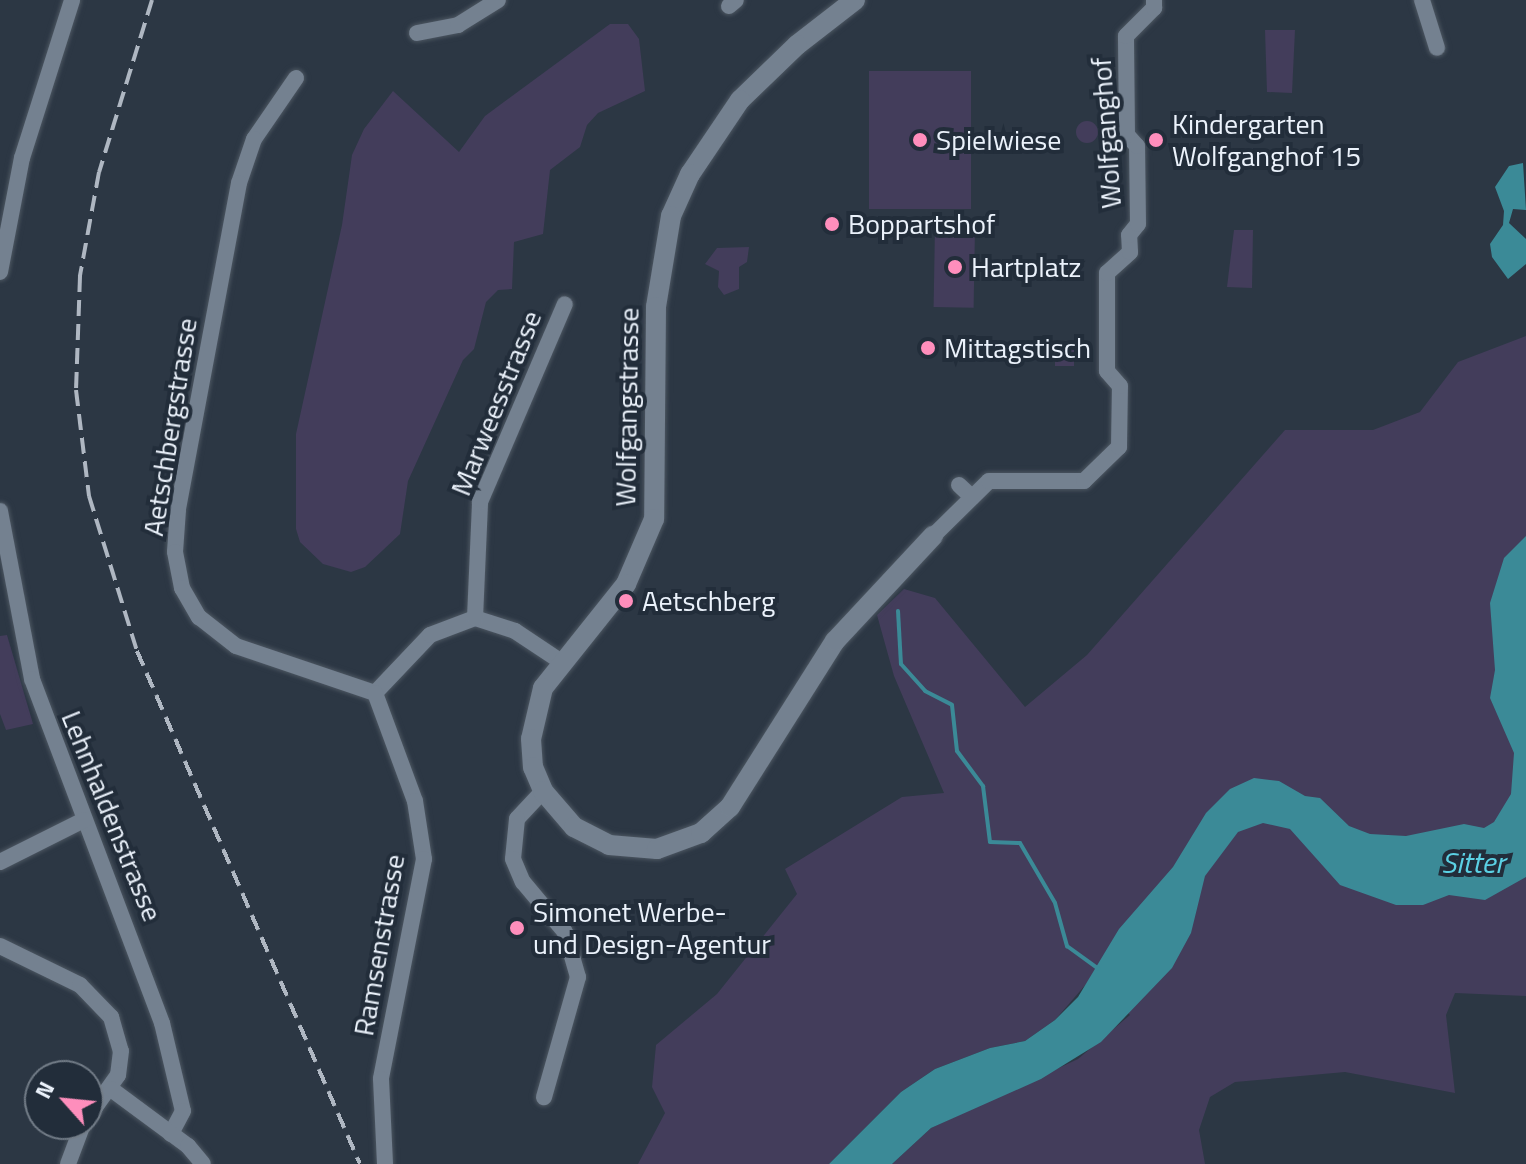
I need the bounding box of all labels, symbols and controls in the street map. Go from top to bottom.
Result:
street label: Wolfganghof [1084,56,1128,210]
place label: Kindergarten Wolfganghof 15 [1172,107,1361,173]
place label: Spielwiese [936,123,1061,157]
marker: Spielwiese [911,131,929,149]
marker: Kindergarten Wolfganghof 15 [1147,131,1165,149]
place label: Boppartshof [848,207,995,241]
marker: Boppartshof [823,215,841,233]
place label: Hartplatz [971,250,1081,284]
marker: Hartplatz [946,258,964,276]
street label: Marweesstrasse [444,306,548,500]
street label: Wolfgangstrasse [608,307,646,507]
street label: Aetschbergstrasse [136,316,204,538]
place label: Mittagstisch [944,331,1091,365]
marker: Mittagstisch [919,339,937,357]
place label: Aetschberg [642,584,775,618]
marker: Aetschberg [617,592,635,610]
street label: Lehnhaldenstrasse [55,706,169,926]
water label: Sitter [1441,844,1505,880]
street label: Ramsenstrasse [347,852,411,1038]
place label: Simonet Werbe- und Design-Agentur [533,895,771,961]
marker: Simonet Werbe- und Design-Agentur [508,919,526,937]
north arrow [24,1060,104,1140]
text: N [26,1076,63,1105]

